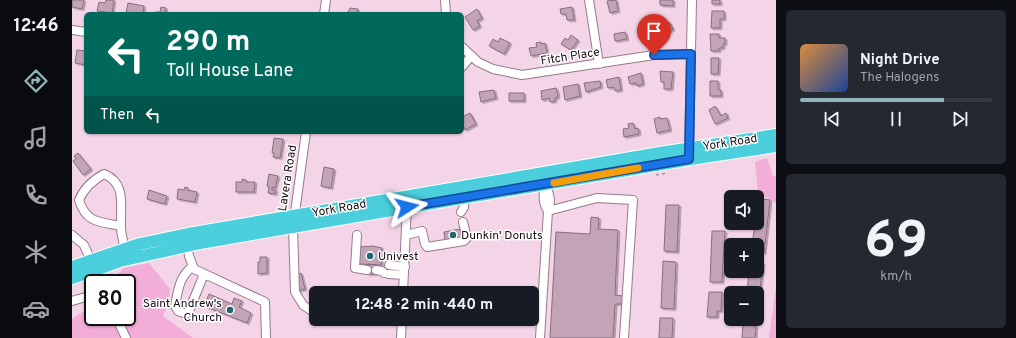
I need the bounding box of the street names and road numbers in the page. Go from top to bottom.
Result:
street label: Fitch Place [539,44,601,70]
street label: York Road [702,131,758,155]
street label: Lavera Road [275,144,301,212]
street label: York Road [311,196,368,222]

